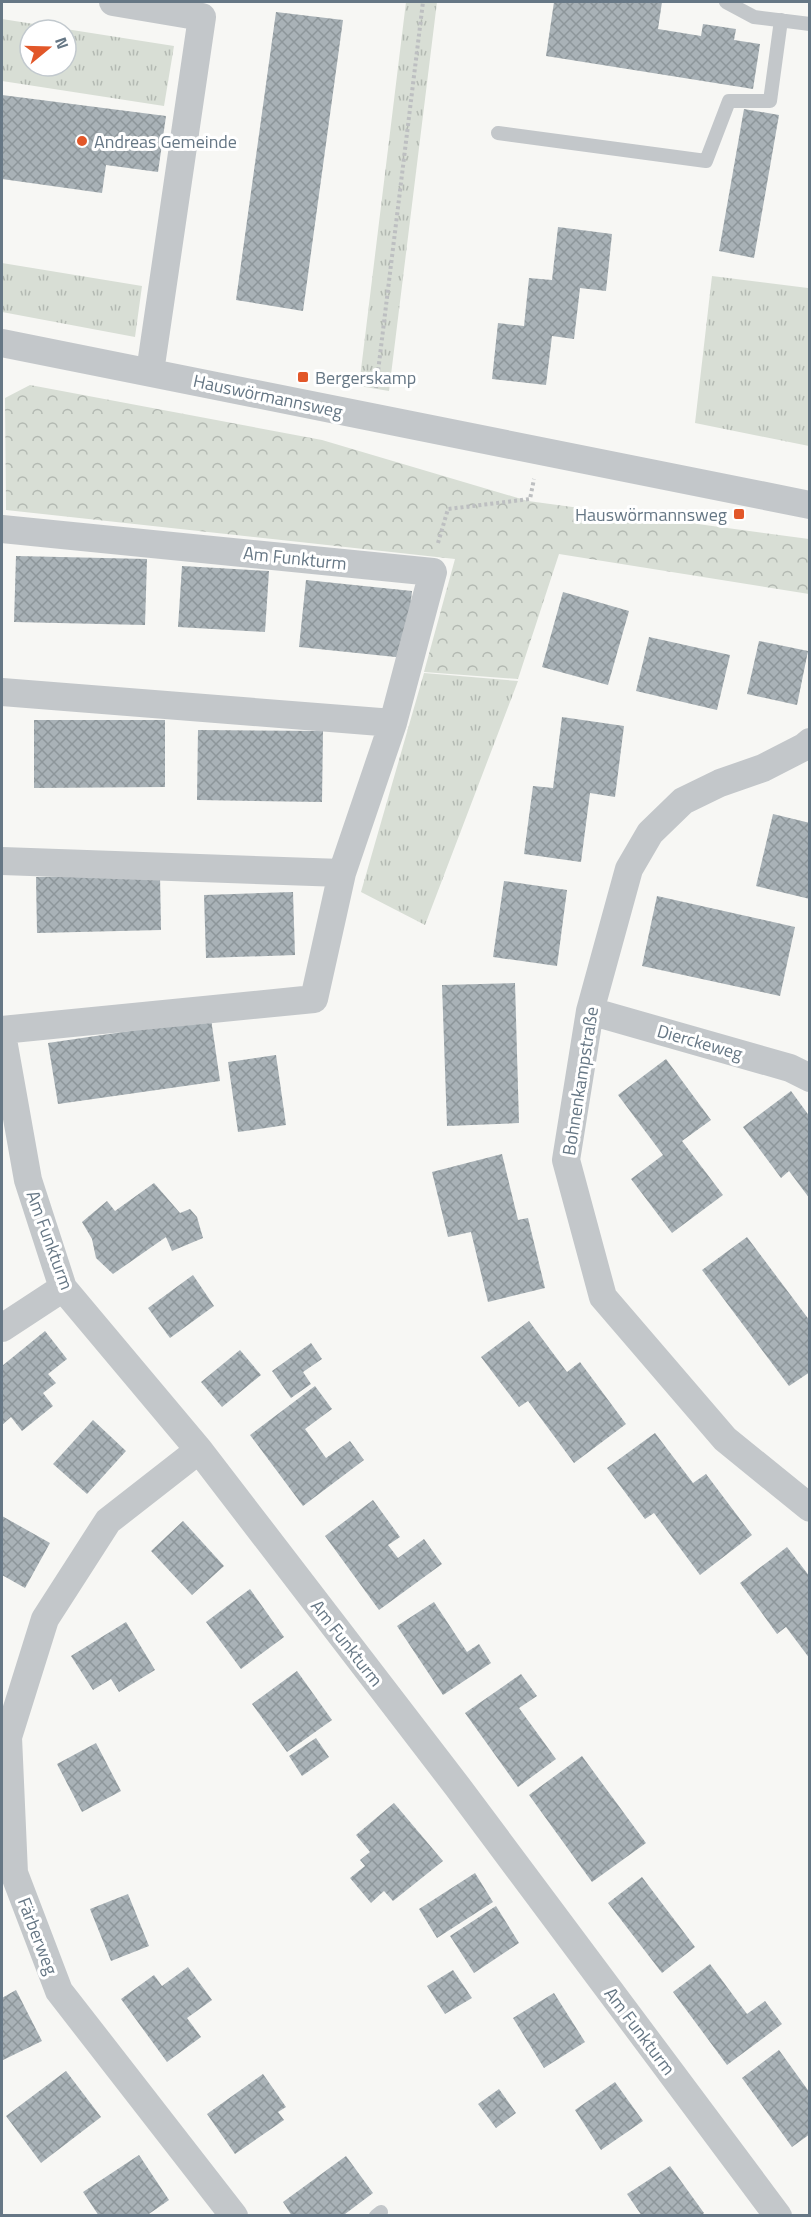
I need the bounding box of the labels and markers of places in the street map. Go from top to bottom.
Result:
place label: Andreas Gemeinde [94,128,237,155]
marker: Andreas Gemeinde [75,134,89,148]
place label: Bergerskamp [315,364,416,391]
marker: Bergerskamp [296,370,310,384]
place label: Hauswörmannsweg [575,501,727,528]
marker: Hauswörmannsweg [732,507,746,521]

